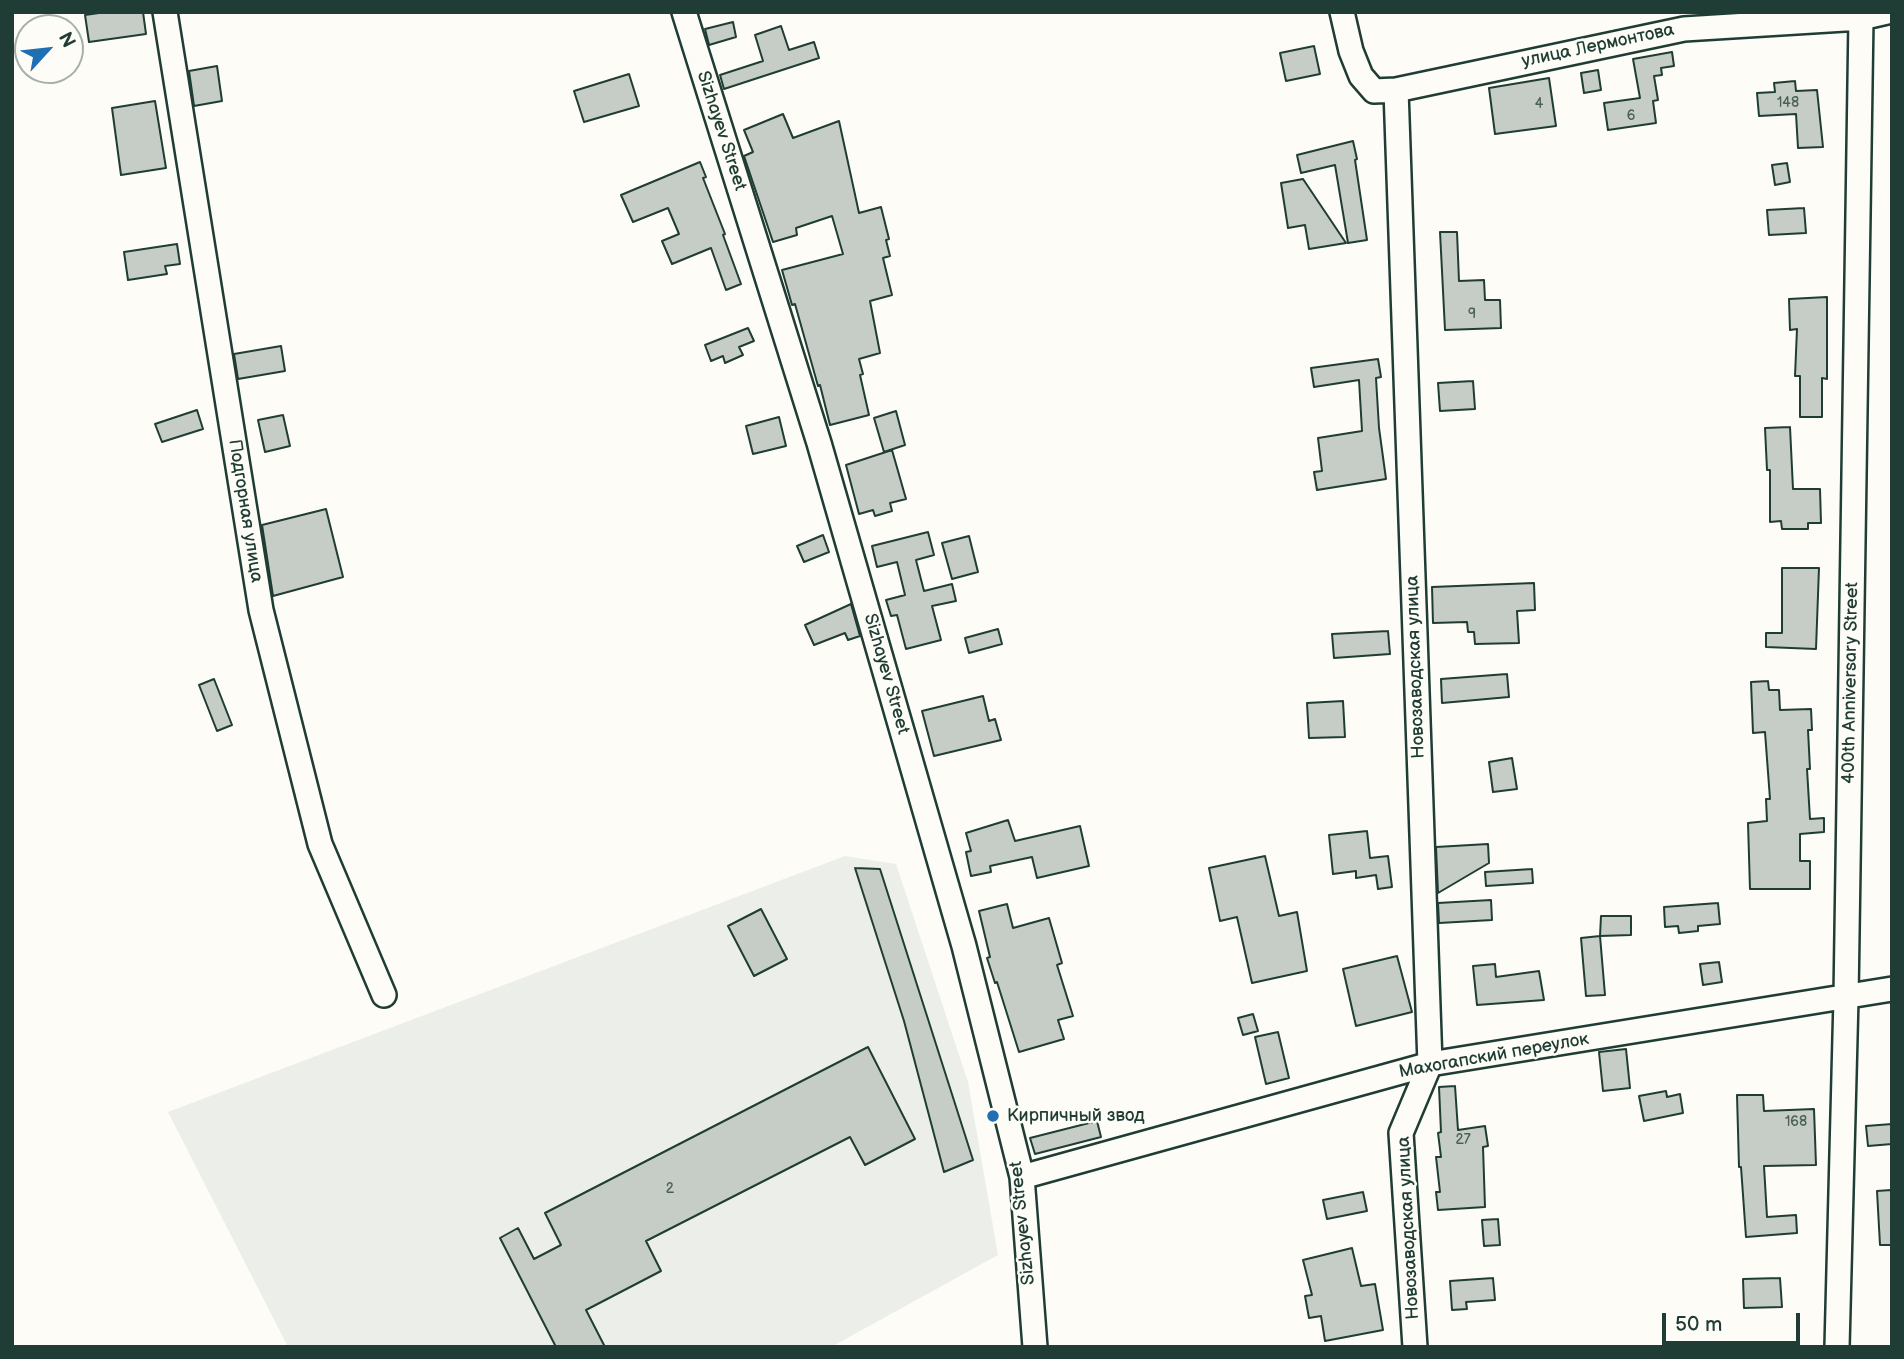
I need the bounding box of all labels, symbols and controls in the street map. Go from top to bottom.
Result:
north arrow [14,14,84,84]
street label: улица Лермонтова [1520,19,1676,73]
text: N [53,29,80,52]
street label: Sizhayev Street [692,69,750,193]
house number: 148 [1777,95,1799,111]
house number: 4 [1535,96,1543,112]
house number: 6 [1627,108,1635,124]
house number: 9 [1468,306,1476,322]
street label: Подгорная улица [223,438,267,584]
street label: Новозаводская улица [1402,575,1430,759]
street label: 400th Anniversary Street [1838,582,1864,784]
street label: Sizhayev Street [858,611,914,737]
street label: Махогапский переулок [1397,1029,1591,1083]
place label: Кирпичный звод [1007,1105,1145,1127]
marker: Кирпичный звод [985,1108,1001,1124]
house number: 168 [1785,1114,1807,1130]
house number: 27 [1455,1132,1471,1148]
street label: Новозаводская улица [1393,1136,1425,1320]
street label: Sizhayev Street [1006,1160,1040,1286]
house number: 2 [666,1181,674,1197]
scale bar [1666,1300,1804,1344]
text: 50 m [1675,1312,1722,1337]

